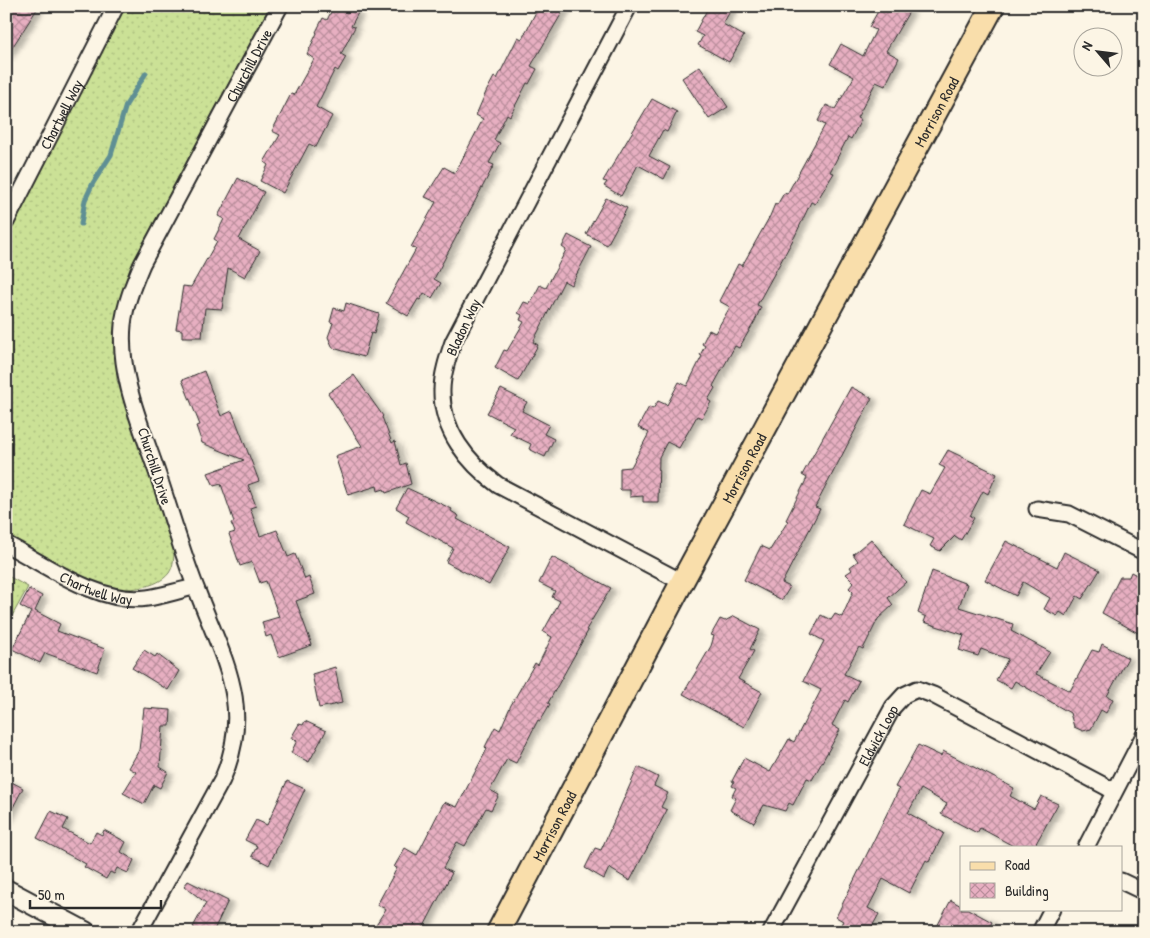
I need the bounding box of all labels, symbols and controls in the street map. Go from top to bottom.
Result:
street label: Churchill Drive [220,25,276,106]
north arrow [1072,28,1122,78]
text: N [1076,37,1096,53]
street label: Morrison Road [909,73,963,150]
street label: Chartwell Way [34,76,87,153]
street label: Bladon Way [441,295,485,359]
street label: Churchill Drive [133,425,177,507]
street label: Morrison Road [716,429,771,507]
street label: Chartwell Way [56,566,133,609]
street label: Eldwick Loop [853,700,903,769]
street label: Morrison Road [527,787,581,865]
legend [960,846,1122,910]
text: Road [1005,854,1030,875]
scale bar [30,878,161,910]
text: Building [1005,880,1049,901]
text: 50 m [38,884,65,905]

